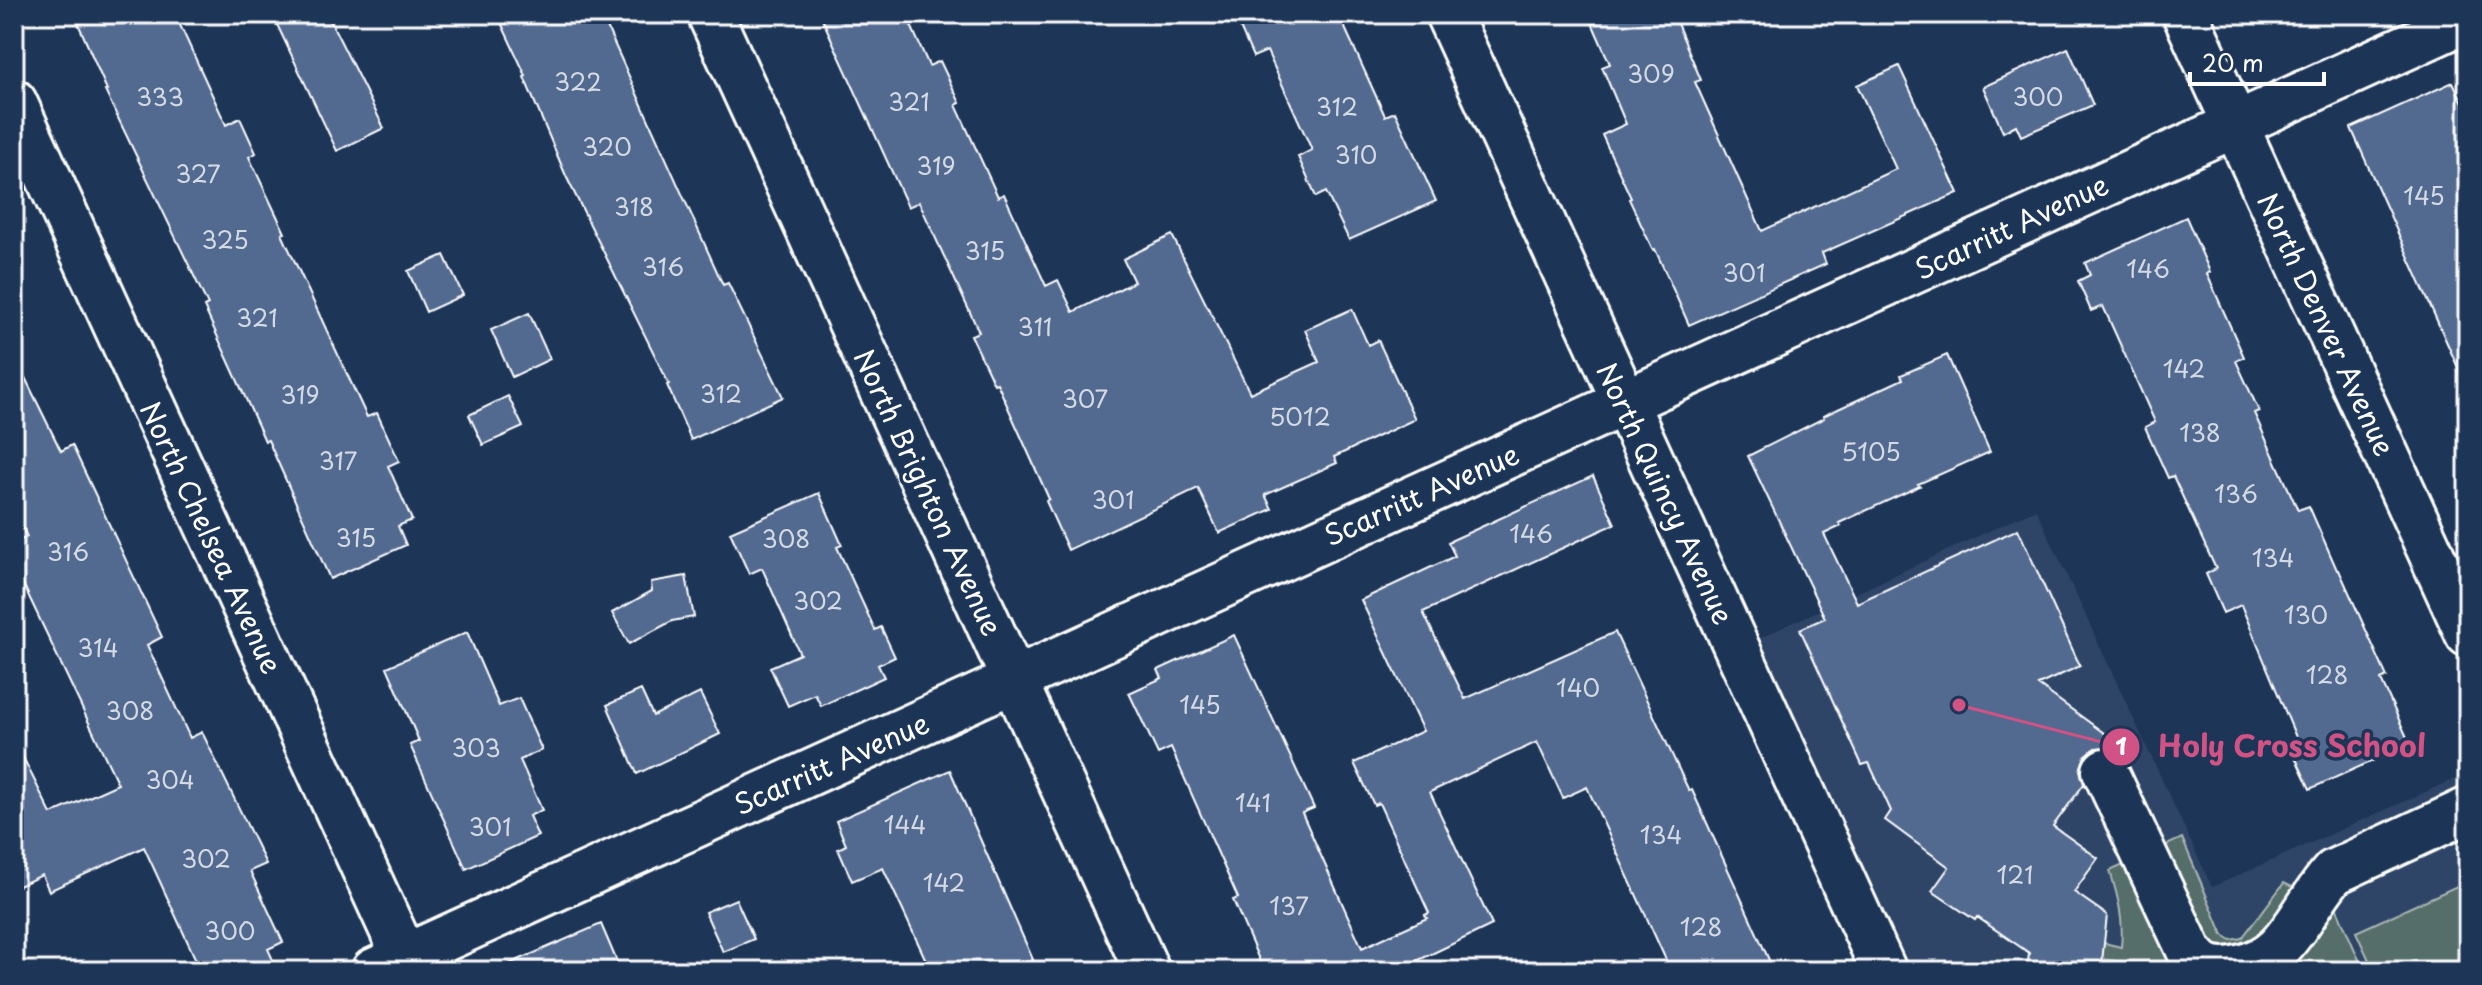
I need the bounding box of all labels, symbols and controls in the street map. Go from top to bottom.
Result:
scale bar [2190,36,2324,86]
text: 20 m [2202,44,2264,80]
house number: 309 [1627,55,1675,91]
house number: 322 [554,63,602,99]
house number: 333 [136,78,184,114]
house number: 300 [2012,78,2064,114]
house number: 321 [888,83,930,119]
house number: 312 [1316,88,1358,124]
house number: 320 [582,128,632,164]
house number: 310 [1335,136,1377,172]
house number: 319 [916,147,956,183]
house number: 327 [175,155,221,191]
street label: Scarritt Avenue [1907,162,2115,290]
house number: 145 [2403,177,2445,213]
street label: North Denver Avenue [2247,185,2407,463]
house number: 318 [614,188,654,224]
house number: 325 [201,221,249,257]
house number: 315 [965,232,1005,268]
house number: 316 [642,248,684,284]
house number: 146 [2126,250,2170,286]
house number: 301 [1723,254,1765,290]
house number: 321 [236,299,278,335]
house number: 311 [1018,308,1052,344]
street label: North Brighton Avenue [844,342,1014,642]
house number: 142 [2163,350,2205,386]
street label: North Quincy Avenue [1586,355,1746,631]
house number: 312 [700,375,742,411]
house number: 319 [280,376,320,412]
house number: 307 [1062,380,1108,416]
street label: North Chelsea Avenue [130,394,294,680]
house number: 5012 [1269,398,1331,434]
house number: 138 [2179,414,2221,450]
street label: Scarritt Avenue [1317,432,1525,556]
house number: 5105 [1841,433,1901,469]
house number: 317 [319,442,357,478]
house number: 136 [2214,475,2258,511]
house number: 301 [1092,481,1134,517]
house number: 146 [1509,515,1553,551]
house number: 315 [336,519,376,555]
house number: 308 [762,520,810,556]
house number: 316 [47,533,89,569]
house number: 134 [2252,539,2294,575]
house number: 302 [793,582,843,618]
house number: 130 [2284,596,2328,632]
house number: 314 [77,629,119,665]
house number: 128 [2306,656,2348,692]
house number: 140 [1556,669,1600,705]
house number: 145 [1179,686,1221,722]
house number: 308 [106,692,154,728]
street label: Scarritt Avenue [727,701,935,825]
callout: Holy Cross School [2101,720,2443,774]
text: Holy Cross School [2158,722,2426,767]
text: 1 [2115,727,2127,763]
house number: 303 [451,729,501,765]
house number: 304 [145,761,195,797]
house number: 141 [1235,784,1271,820]
house number: 144 [884,806,926,842]
house number: 301 [469,808,511,844]
house number: 134 [1640,816,1682,852]
house number: 302 [181,840,231,876]
house number: 121 [1997,856,2033,892]
house number: 142 [923,864,965,900]
house number: 137 [1269,887,1309,923]
house number: 128 [1680,908,1722,944]
house number: 300 [204,912,256,948]

